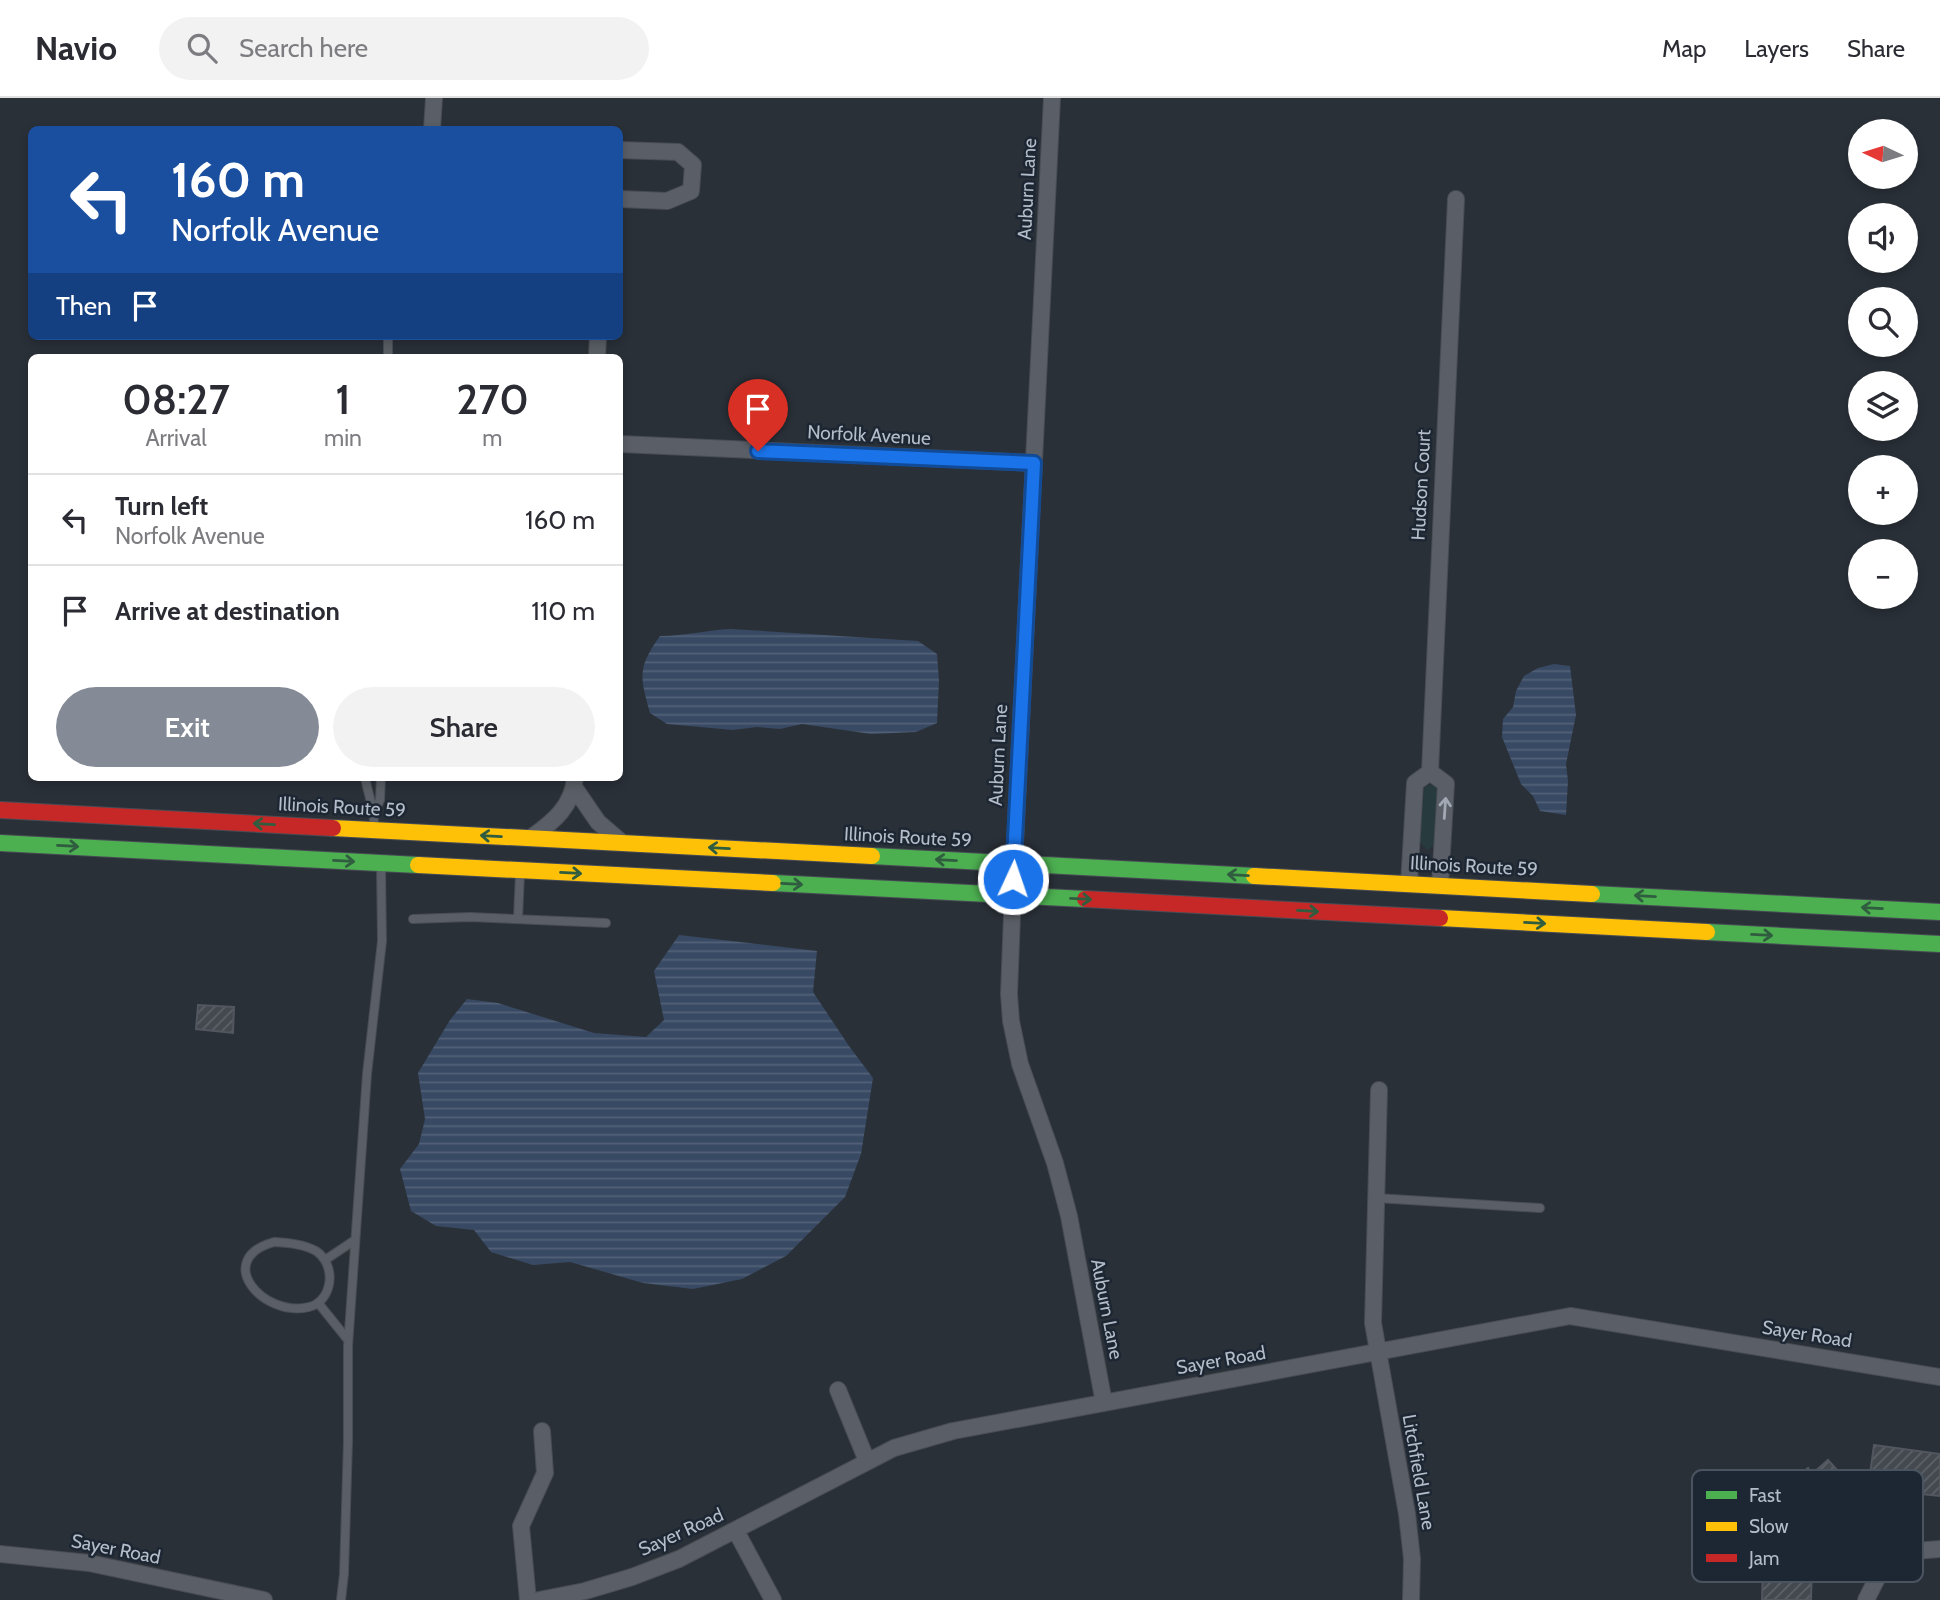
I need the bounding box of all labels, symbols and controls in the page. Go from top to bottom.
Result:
search box [159,17,649,80]
text: Navio [35,28,117,68]
icon: search [183,29,221,67]
text: Search here [239,32,368,64]
text: Map [1662,34,1706,63]
text: Layers [1744,34,1809,63]
text: Share [1847,34,1905,63]
north arrow [1848,119,1918,189]
map controls [1848,119,1918,609]
street label: Auburn Lane [1013,137,1041,240]
text: 160 m [171,150,305,209]
icon: left [56,154,147,245]
button: sound [1848,203,1918,273]
text: Norfolk Avenue [171,210,379,249]
icon: arrive [126,287,164,325]
button: search [1848,287,1918,357]
text: Then [56,290,112,322]
button: layers [1848,371,1918,441]
text: 08:27 [122,373,230,425]
text: 1 [336,373,350,425]
text: 270 [456,373,529,425]
pin [728,379,788,451]
icon: arrive [739,390,777,428]
street label: Norfolk Avenue [807,420,932,450]
text: Arrival [145,424,207,452]
text: min [324,424,362,452]
text: m [482,424,503,452]
street label: Hudson Court [1407,428,1435,541]
button: + [1848,455,1918,525]
text: Turn left [115,490,208,522]
icon: left [56,501,94,539]
text: 160 m [525,504,595,536]
text: Norfolk Avenue [115,522,265,550]
button: − [1848,539,1918,609]
icon: arrive [56,592,94,630]
text: Arrive at destination [115,595,340,627]
text: 110 m [531,595,595,627]
button: Exit [56,687,319,767]
button: Share [333,687,595,767]
street label: Auburn Lane [984,703,1012,806]
street label: Illinois Route 59 [278,792,406,822]
one-way arrow [1439,797,1452,819]
one-way arrow [253,817,276,830]
street label: Illinois Route 59 [844,822,972,852]
one-way arrow [481,829,503,842]
one-way arrow [56,840,79,853]
one-way arrow [707,841,730,854]
position arrow [976,842,1050,916]
street label: Illinois Route 59 [1410,851,1538,881]
one-way arrow [934,853,957,866]
one-way arrow [333,854,356,867]
one-way arrow [560,866,583,879]
one-way arrow [1226,868,1249,881]
one-way arrow [780,878,803,891]
one-way arrow [1633,890,1656,903]
one-way arrow [1069,893,1092,906]
one-way arrow [1861,902,1884,915]
one-way arrow [1296,905,1319,918]
one-way arrow [1523,917,1546,930]
one-way arrow [1750,928,1773,941]
street label: Auburn Lane [1086,1257,1128,1361]
street label: Sayer Road [1761,1316,1853,1352]
street label: Sayer Road [1174,1341,1268,1379]
street label: Litchfield Lane [1398,1412,1441,1532]
legend [1692,1470,1923,1582]
text: Fast [1749,1484,1782,1507]
street label: Sayer Road [635,1503,727,1561]
text: Slow [1749,1515,1789,1538]
street label: Sayer Road [69,1529,163,1569]
text: Jam [1748,1547,1779,1570]

